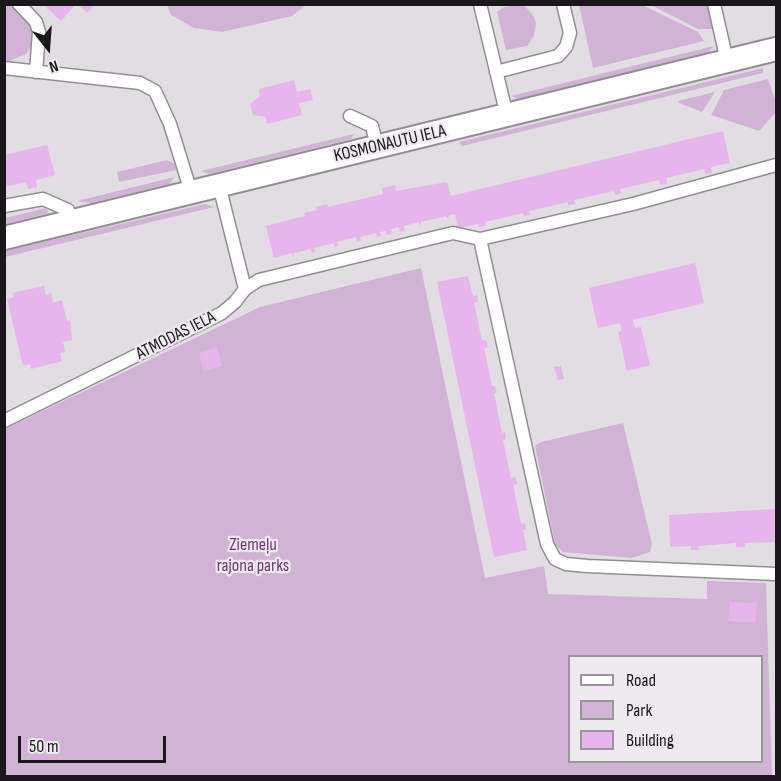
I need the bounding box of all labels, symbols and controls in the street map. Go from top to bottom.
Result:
north arrow [18,18,78,78]
text: N [47,55,60,76]
street label: KOSMONAUTU IELA [332,121,448,167]
street label: ATMODAS IELA [133,307,219,365]
park label: Ziemeļu rajona parks [217,534,289,576]
legend [568,655,763,763]
text: Road [626,670,656,691]
text: Park [626,700,652,721]
scale bar [21,724,170,762]
text: Building [626,730,674,751]
text: 50 m [29,736,59,757]

